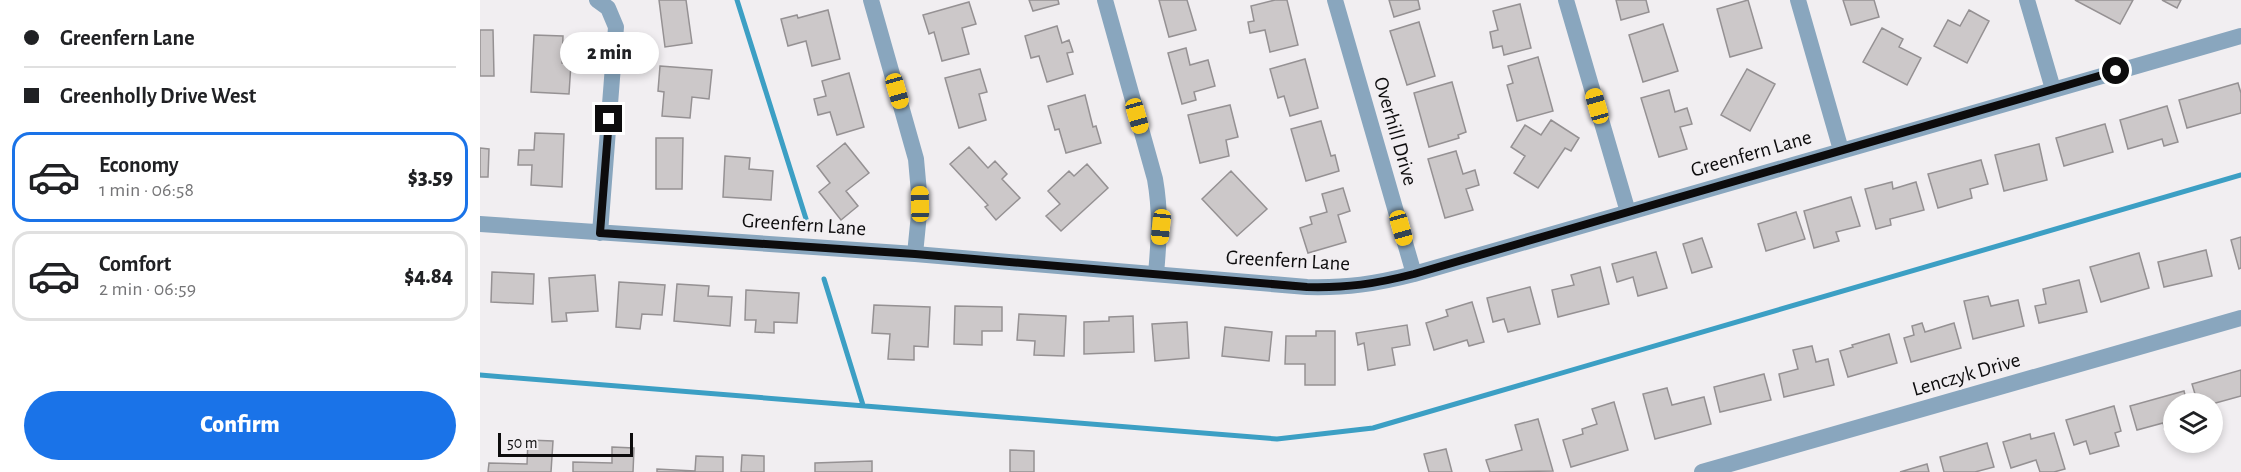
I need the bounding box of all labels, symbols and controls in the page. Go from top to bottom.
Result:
text: Greenfern Lane [60,27,195,49]
callout: 2 min [560,32,658,74]
text: 2 min [587,43,632,63]
route start [2102,57,2129,84]
car [883,71,911,111]
street label: Overhill Drive [1370,74,1421,188]
text: Greenholly Drive West [60,85,256,107]
car [1583,86,1611,126]
car [1123,96,1151,136]
route end [595,105,622,132]
street label: Greenfern Lane [1688,126,1814,181]
icon: car [27,150,81,204]
text: Economy [99,154,179,176]
text: $3.59 [408,166,453,188]
text: 1 min · 06:58 [99,180,194,200]
car [911,186,929,222]
car [1150,208,1172,246]
car [1387,208,1415,248]
street label: Greenfern Lane [741,210,867,239]
street label: Greenfern Lane [1225,247,1351,274]
icon: car [27,249,81,303]
text: Comfort [99,253,171,275]
text: $4.84 [404,265,453,287]
text: 2 min · 06:59 [99,279,196,299]
street label: Lenczyk Drive [1910,349,2023,400]
button: Confirm [24,391,456,460]
map controls [2163,393,2223,453]
button: layers [2163,393,2223,453]
scale bar [498,430,633,458]
text: 50 m [507,435,538,451]

